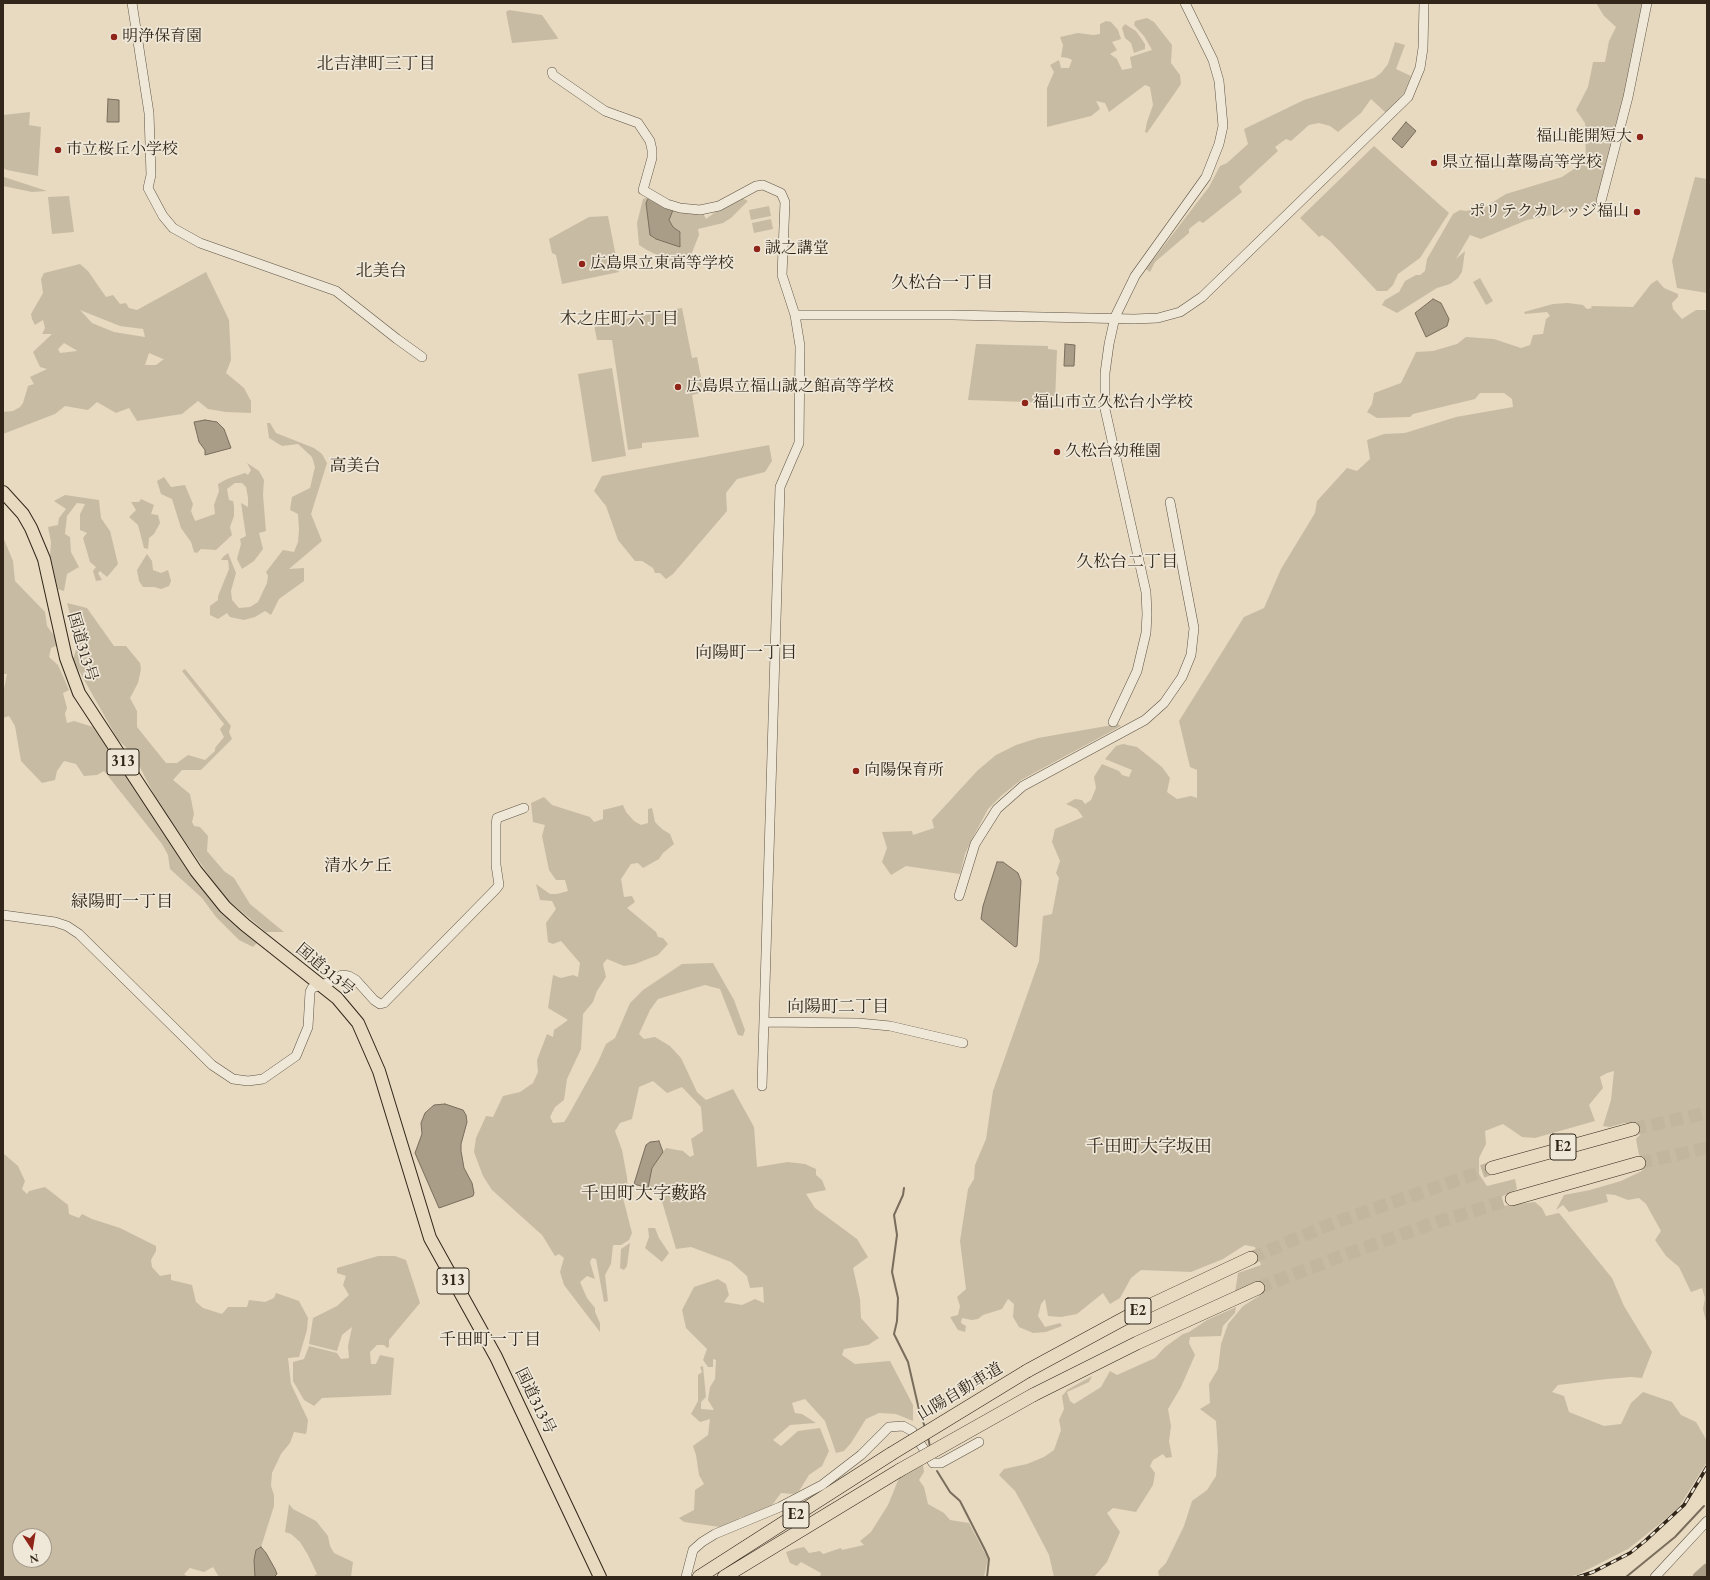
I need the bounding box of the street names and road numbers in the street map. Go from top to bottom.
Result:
street label: 国道313号 [63,610,101,684]
road number: 313 [107,749,139,775]
street label: 国道313号 [292,940,358,1000]
road number: E2 [1550,1134,1576,1160]
road number: 313 [437,1268,469,1294]
road number: E2 [1125,1298,1151,1324]
street label: 山陽自動車道 [914,1359,1006,1425]
street label: 国道313号 [511,1365,559,1437]
road number: E2 [783,1502,809,1528]

